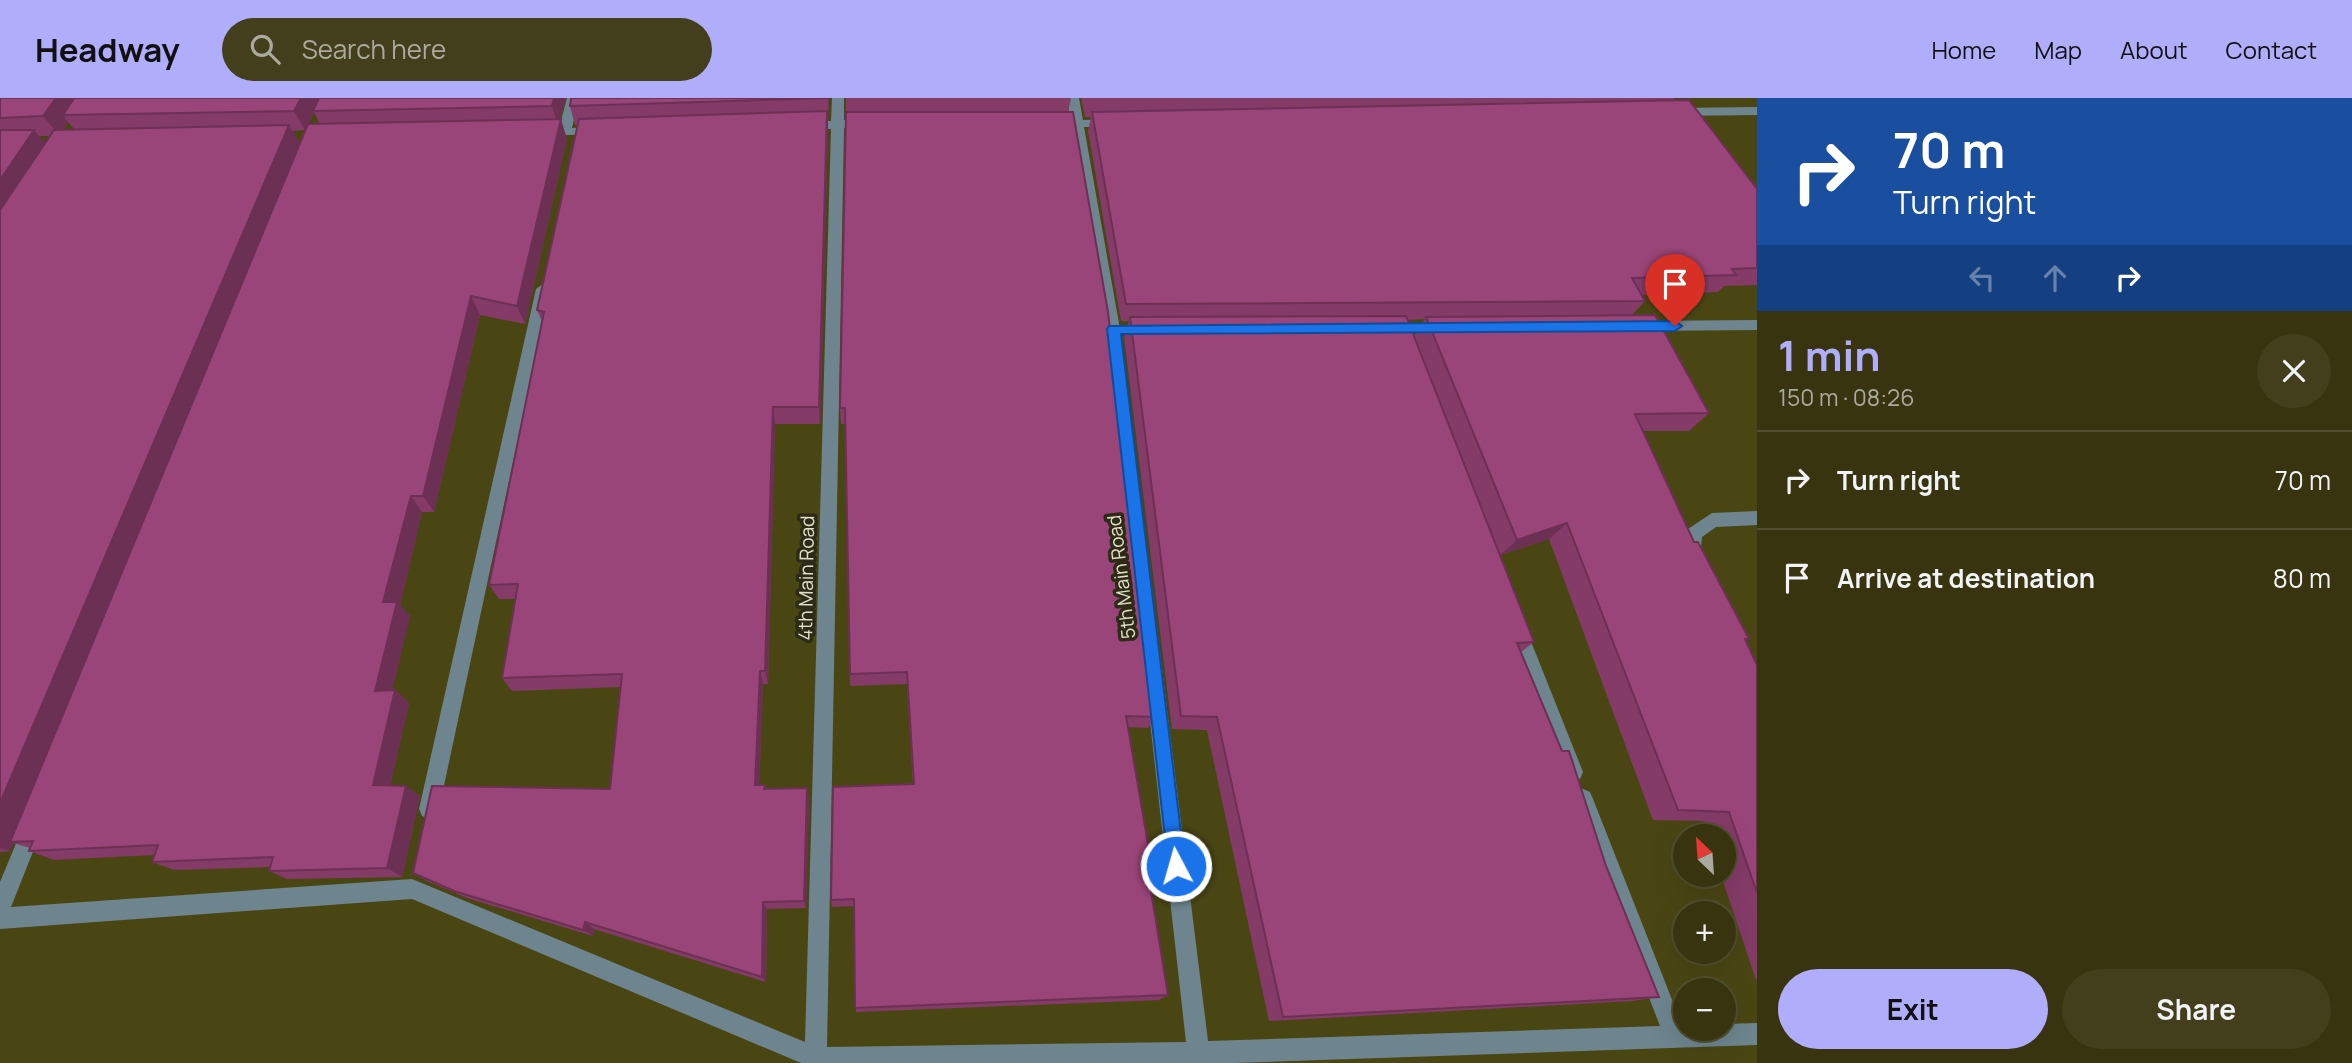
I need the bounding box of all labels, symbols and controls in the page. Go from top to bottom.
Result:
search box [222,18,712,81]
text: Headway [35,27,180,72]
icon: search [246,30,284,68]
text: Search here [302,31,446,67]
text: Home [1931,33,1996,66]
text: Map [2034,33,2082,66]
text: About [2120,33,2188,66]
text: Contact [2226,33,2317,66]
text: 70 m [1893,116,2005,183]
icon: right [1778,126,1869,217]
text: Turn right [1893,180,2036,224]
pin [1645,254,1705,326]
icon: left [1963,259,2001,297]
icon: ahead [2036,259,2074,297]
icon: right [2109,259,2147,297]
icon: arrive [1656,265,1694,303]
text: 1 min [1778,326,1881,384]
button: close [2257,334,2331,408]
text: 150 m · 08:26 [1778,381,1914,413]
icon: right [1778,461,1816,499]
text: Turn right [1837,462,1961,498]
text: 70 m [2275,462,2331,498]
street label: 5th Main Road [1100,514,1142,640]
street label: 4th Main Road [792,515,820,641]
icon: arrive [1778,559,1816,597]
text: Arrive at destination [1837,560,2095,596]
text: 80 m [2273,560,2331,596]
north arrow [1673,824,1736,887]
map controls [1673,824,1736,1041]
position arrow [1139,829,1213,903]
button: + [1673,901,1736,964]
button: Exit [1778,969,2048,1049]
button: Share [2062,969,2331,1049]
button: − [1673,978,1736,1041]

